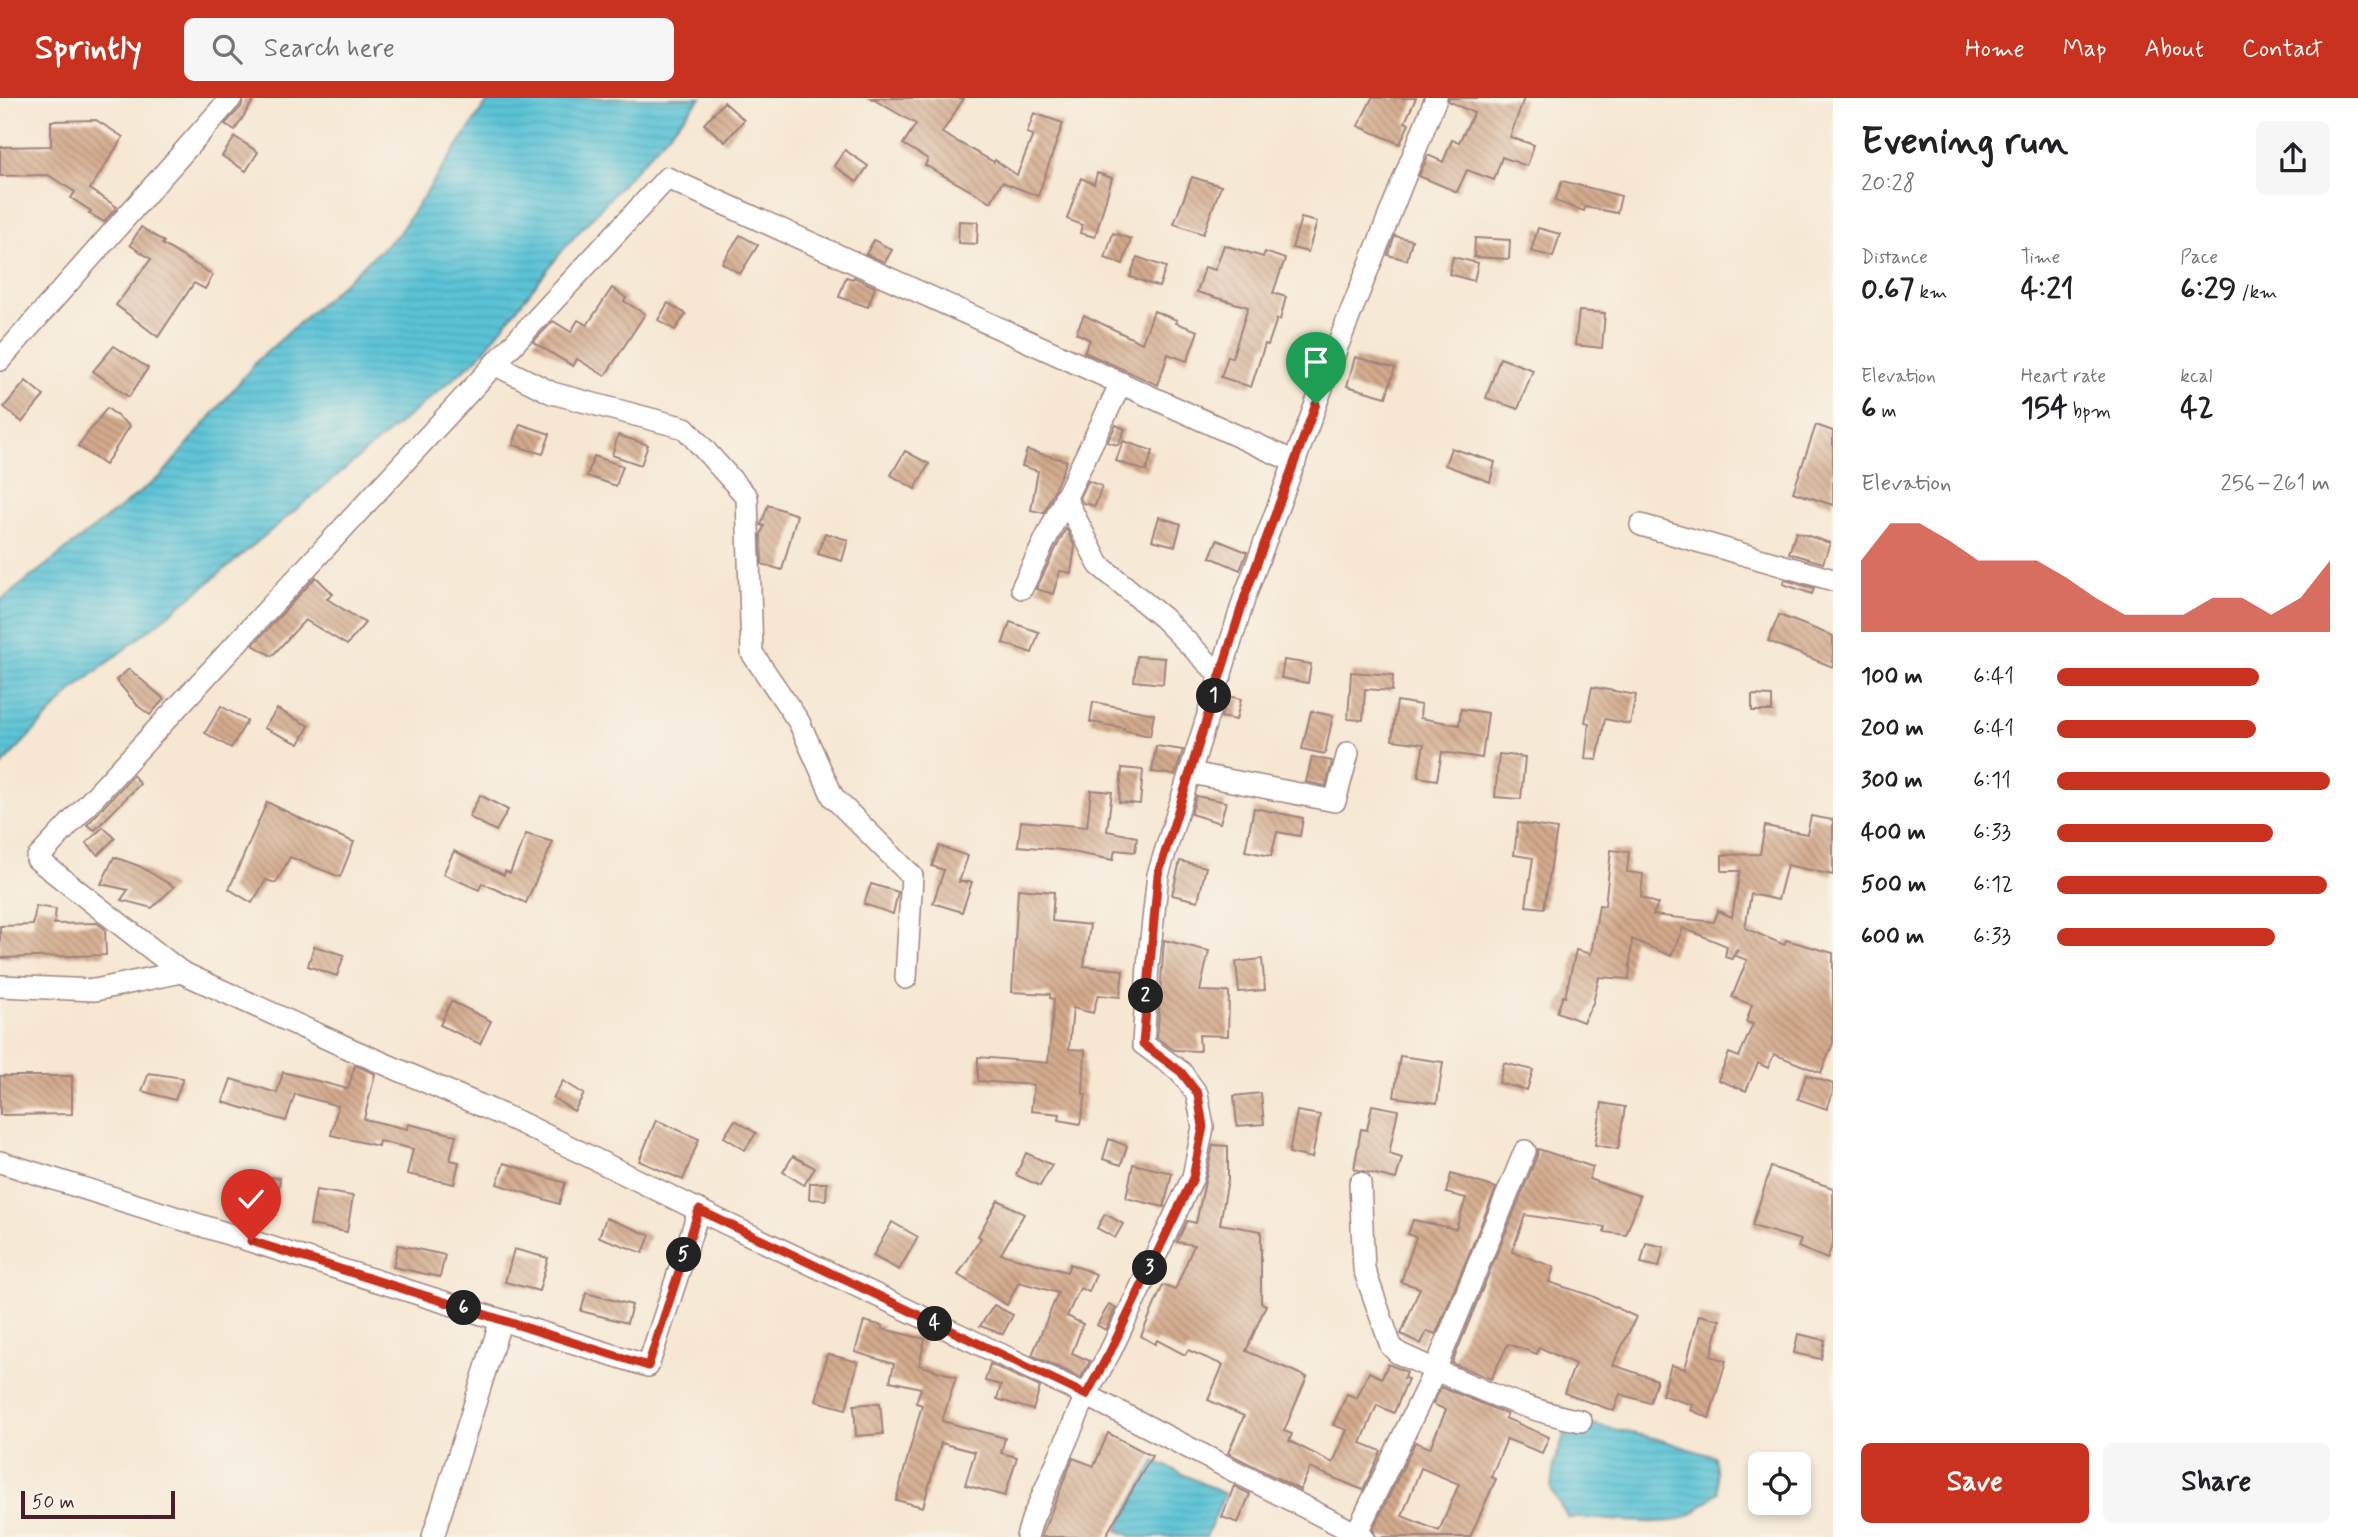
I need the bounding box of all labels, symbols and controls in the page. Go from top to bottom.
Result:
search box [184,18,674,81]
text: Sprintly [35,27,142,71]
icon: search [208,30,246,68]
text: Search here [264,32,395,66]
text: Home [1965,34,2025,65]
text: Map [2063,34,2107,65]
text: About [2145,34,2204,65]
text: Contact [2242,34,2323,65]
text: Evening run [1861,118,2068,167]
button: share [2256,121,2330,195]
text: 20:28 [1861,169,1915,199]
text: Distance [1861,245,1928,270]
text: Time [2021,245,2060,270]
text: Pace [2180,245,2218,270]
text: 0.67 [1861,270,1914,309]
text: 4:21 [2021,270,2074,309]
text: 6:29 [2180,270,2236,309]
text: km [1914,280,1947,305]
text: /km [2236,280,2277,305]
pin [1286,332,1346,404]
icon: arrive [1297,343,1335,381]
text: Elevation [1861,364,1936,389]
text: Heart rate [2021,364,2106,389]
text: kcal [2180,364,2212,389]
text: 6 [1861,389,1876,428]
text: 154 [2021,389,2068,428]
text: 42 [2180,389,2214,428]
text: m [1876,399,1897,424]
text: bpm [2068,399,2111,424]
text: Elevation [1861,469,1952,499]
text: 256–261 m [2220,469,2330,499]
text: 100 m [1861,662,1923,692]
text: 6:41 [1973,662,2014,692]
pin: 1 [1196,678,1232,714]
text: 1 [1209,683,1218,708]
text: 200 m [1861,714,1924,744]
text: 6:41 [1973,714,2014,744]
text: 300 m [1861,766,1923,796]
text: 6:11 [1973,766,2011,796]
text: 400 m [1861,818,1926,848]
text: 6:33 [1973,818,2011,848]
text: 500 m [1861,870,1926,900]
text: 6:12 [1973,870,2013,900]
text: 600 m [1861,922,1924,952]
text: 6:33 [1973,922,2011,952]
pin: 2 [1128,978,1164,1014]
text: 2 [1141,983,1150,1008]
pin [221,1169,281,1241]
icon: check [232,1180,270,1218]
pin: 5 [666,1238,702,1272]
text: 5 [678,1242,689,1267]
pin: 3 [1132,1250,1168,1286]
text: 3 [1145,1255,1154,1280]
pin: 6 [447,1290,482,1326]
text: 6 [459,1295,468,1320]
pin: 4 [918,1306,953,1342]
text: 4 [929,1311,940,1336]
button: Save [1861,1443,2089,1523]
button: Share [2103,1443,2330,1523]
map controls [1748,1452,1811,1515]
button: locate [1748,1452,1811,1515]
scale bar [21,1488,175,1520]
text: 50 m [32,1490,75,1515]

